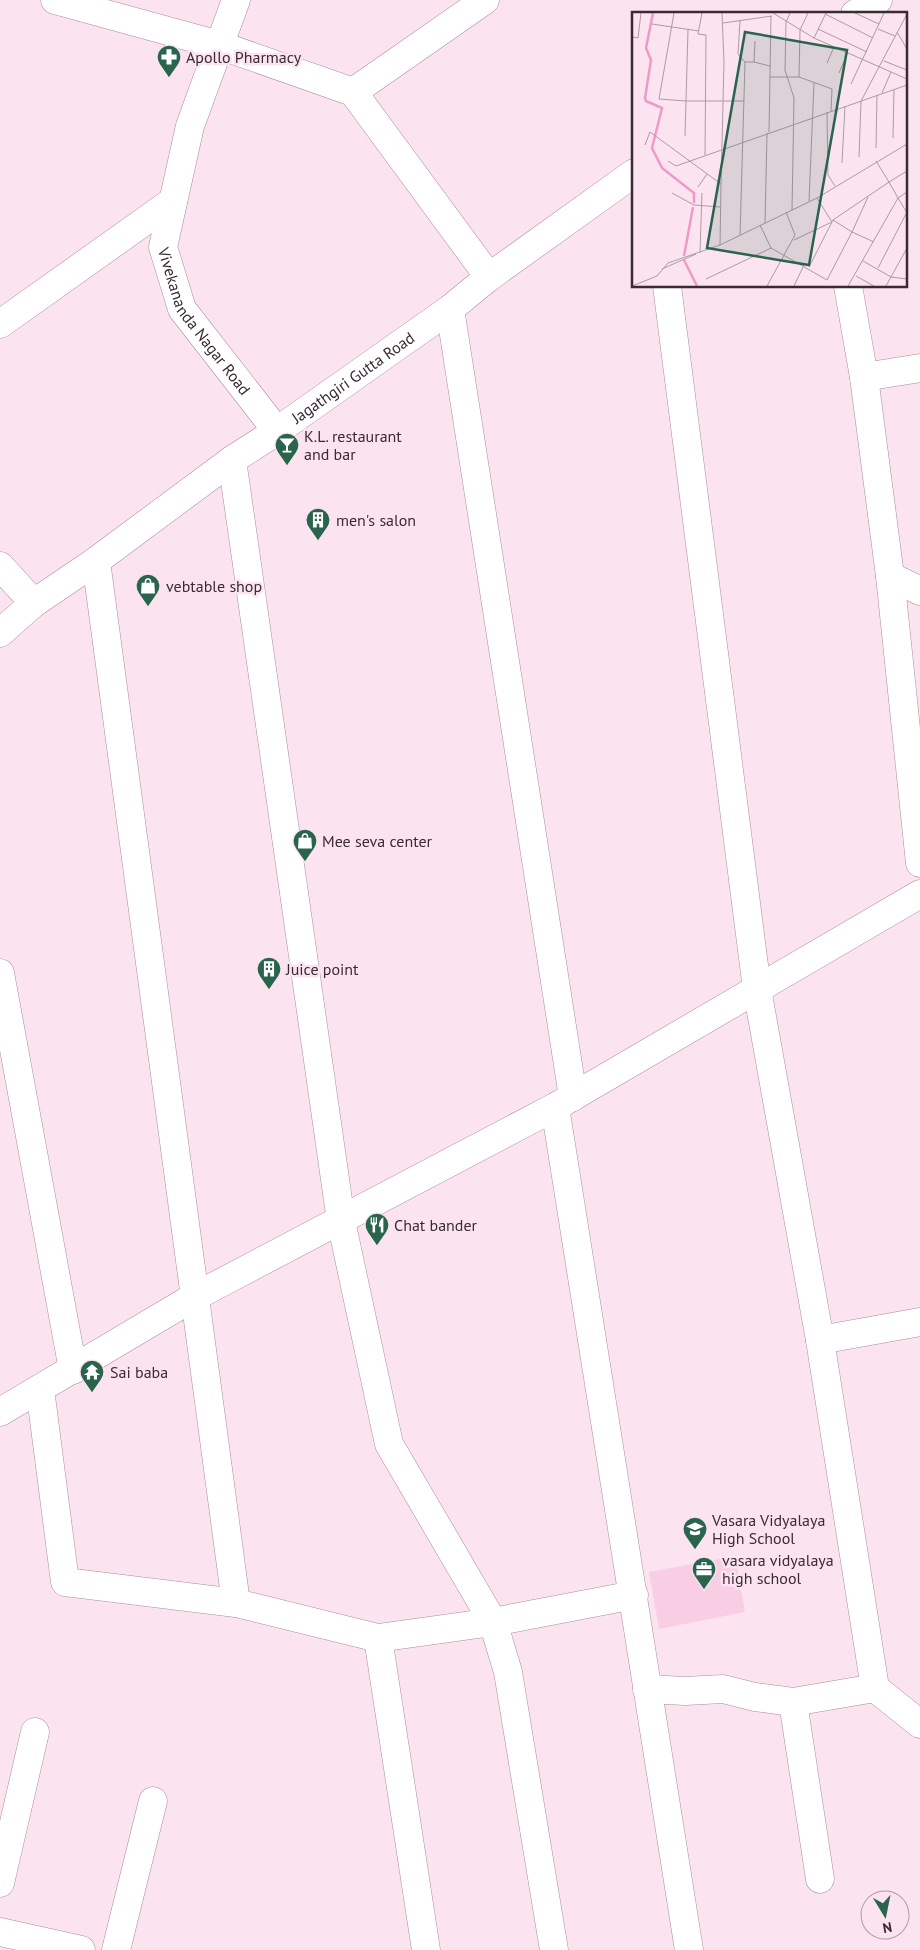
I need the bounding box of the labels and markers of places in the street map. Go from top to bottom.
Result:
pharmacy icon: Apollo Pharmacy [156,44,182,78]
place label: Apollo Pharmacy [186,47,302,67]
place label: K.L. restaurant and bar [304,426,402,464]
bar icon: K.L. restaurant and bar [274,432,300,466]
building icon: men's salon [305,507,331,541]
place label: men's salon [336,510,416,530]
shop icon: vebtable shop [135,573,161,607]
place label: vebtable shop [166,576,262,596]
shop icon: Mee seva center [292,828,318,862]
place label: Mee seva center [322,831,433,851]
building icon: Juice point [256,956,282,990]
place label: Juice point [285,959,359,979]
restaurant icon: Chat bander [364,1212,390,1246]
place label: Chat bander [394,1215,478,1235]
temple icon: Sai baba [79,1359,105,1393]
place label: Sai baba [110,1362,168,1382]
place label: Vasara Vidyalaya High School [711,1510,825,1548]
school or university icon: Vasara Vidyalaya High School [682,1516,708,1550]
place label: vasara vidyalaya high school [722,1550,834,1588]
office icon: vasara vidyalaya high school [691,1556,717,1590]

